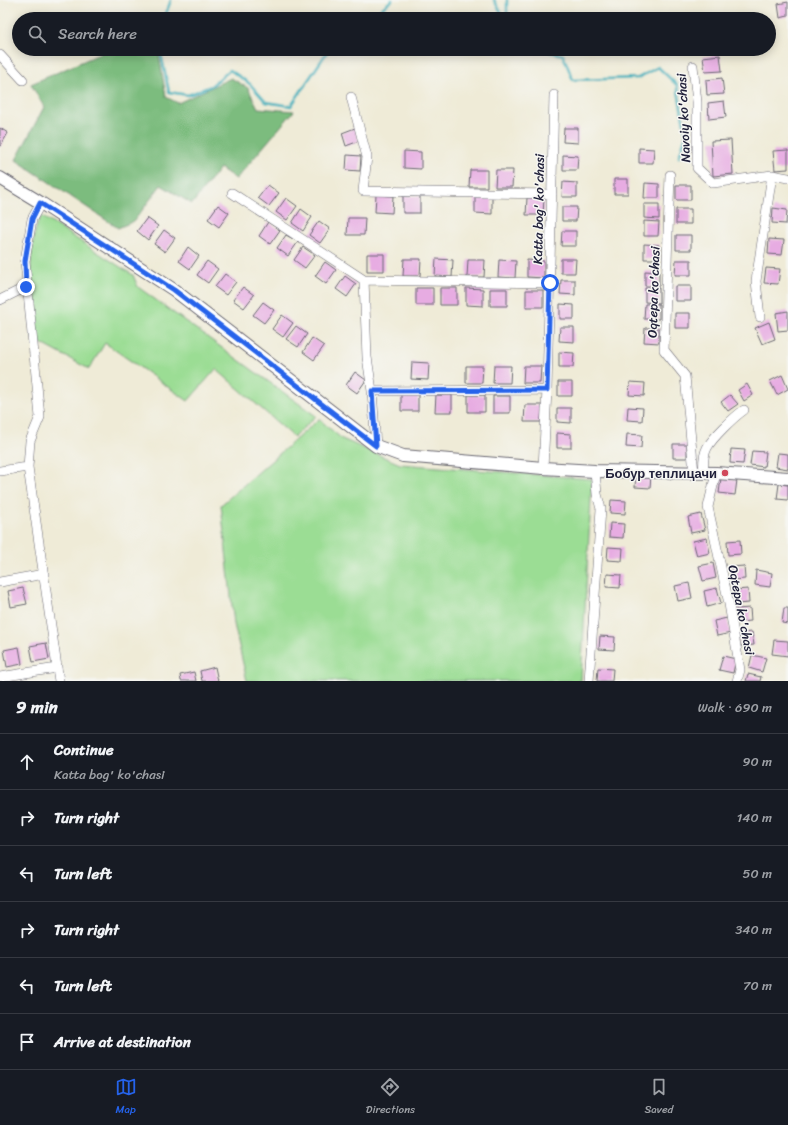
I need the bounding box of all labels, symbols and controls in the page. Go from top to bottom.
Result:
search box [12,12,776,56]
text: Search here [58,21,137,47]
icon: search [26,23,48,45]
street label: Navoiy ko'chasi [670,73,697,163]
street label: Katta bog' ko'chasi [526,153,551,264]
street label: Oqtepa ko'chasi [640,245,667,338]
route start [541,274,559,292]
route end [17,278,35,296]
place label: Бобур теплицачи [605,462,717,485]
marker: Бобур теплицачи [720,468,730,478]
street label: Oqtepa ko'chasi [721,563,762,658]
text: 9 min [16,692,58,722]
text: Walk · 690 m [698,696,772,719]
text: Continue [54,737,114,763]
text: 90 m [742,750,772,773]
icon: ahead [16,751,38,773]
text: Katta bog' ko'chasi [54,763,165,786]
text: Turn right [54,805,119,831]
text: 140 m [737,806,772,829]
icon: right [16,807,38,829]
text: Turn left [54,861,112,887]
text: 50 m [742,862,772,885]
icon: left [16,863,38,885]
text: Turn right [54,917,119,943]
text: 340 m [735,918,772,941]
icon: right [16,919,38,941]
text: Turn left [54,973,112,999]
text: 70 m [743,974,772,997]
icon: left [16,975,38,997]
text: Arrive at destination [54,1029,191,1055]
icon: arrive [16,1031,38,1053]
tab: Map [115,1076,137,1119]
tab: Directions [366,1076,415,1119]
tab: Saved [644,1076,673,1119]

